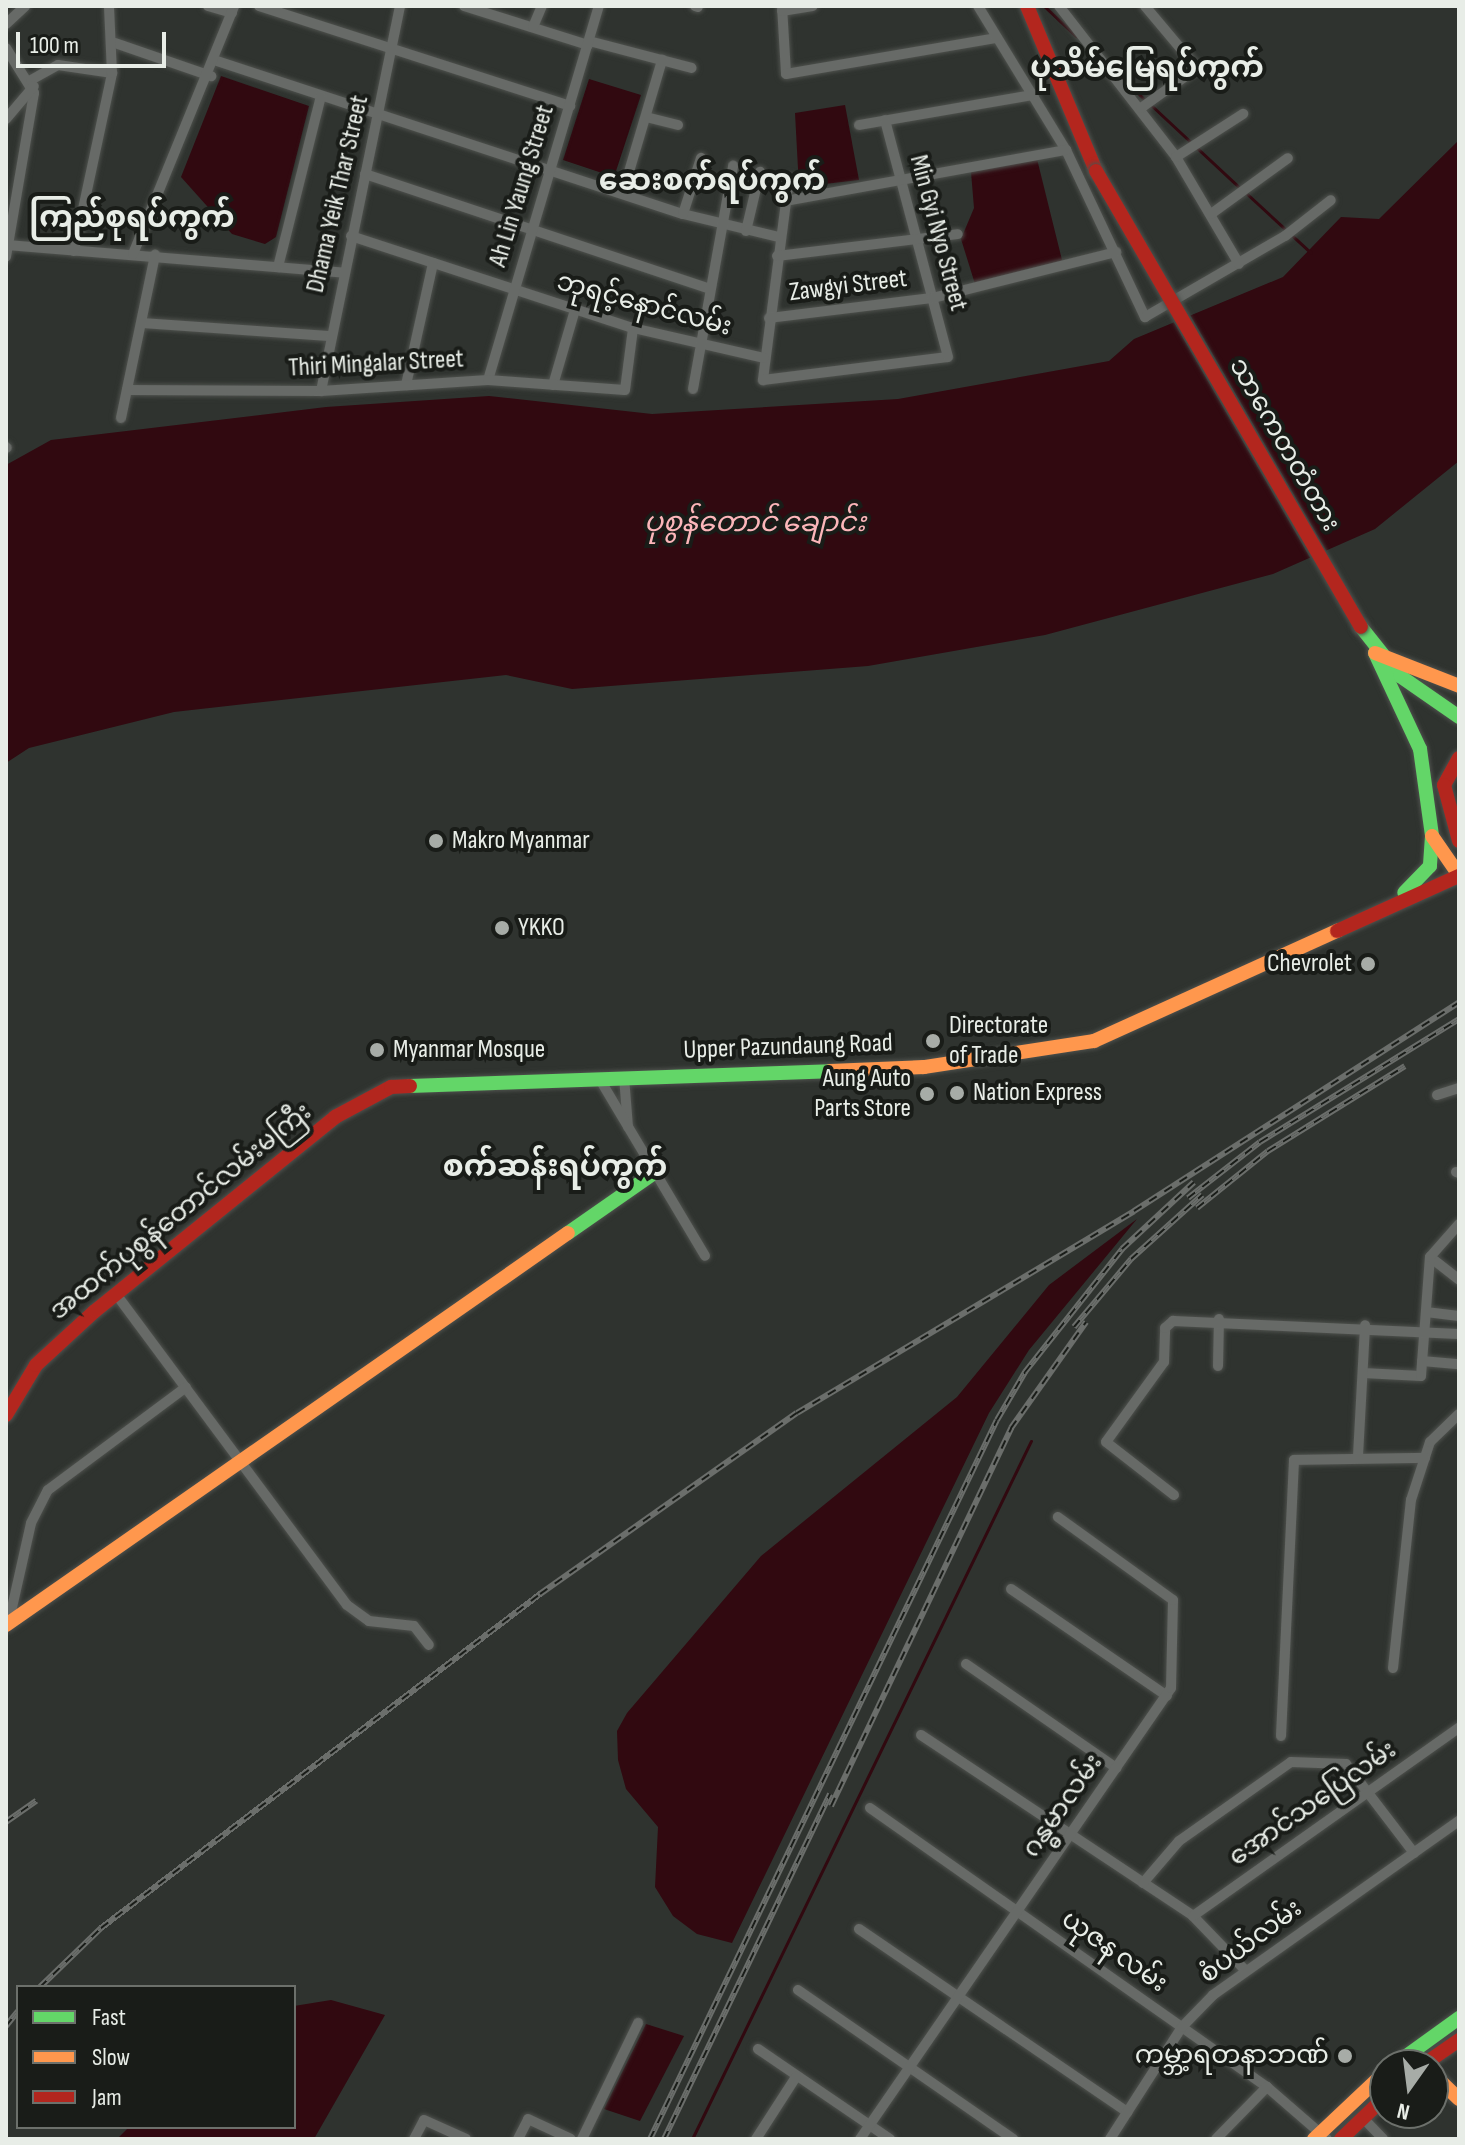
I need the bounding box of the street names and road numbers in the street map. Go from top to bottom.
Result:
street label: Dhama Yeik Thar Street [300,92,376,296]
street label: Ah Lin Yaung Street [483,101,561,271]
street label: Min Gyi Nyo Street [902,152,974,314]
street label: Zawgyi Street [787,263,909,309]
street label: ဘုရင့်နောင်လမ်း [553,267,735,343]
street label: Thiri Mingalar Street [288,344,464,384]
street label: သာကေတတံတား [1222,353,1346,537]
street label: Upper Pazundaung Road [683,1028,893,1066]
street label: အထက်ပုစွန်တောင်လမ်းမကြီး [44,1097,318,1327]
street label: အောင်သပြေလမ်း [1223,1735,1403,1873]
street label: ဂန္ဓမာလမ်း [1016,1748,1110,1864]
street label: စံပယ်လမ်း [1194,1893,1308,1991]
street label: ယုဇန လမ်း [1055,1904,1173,2000]

